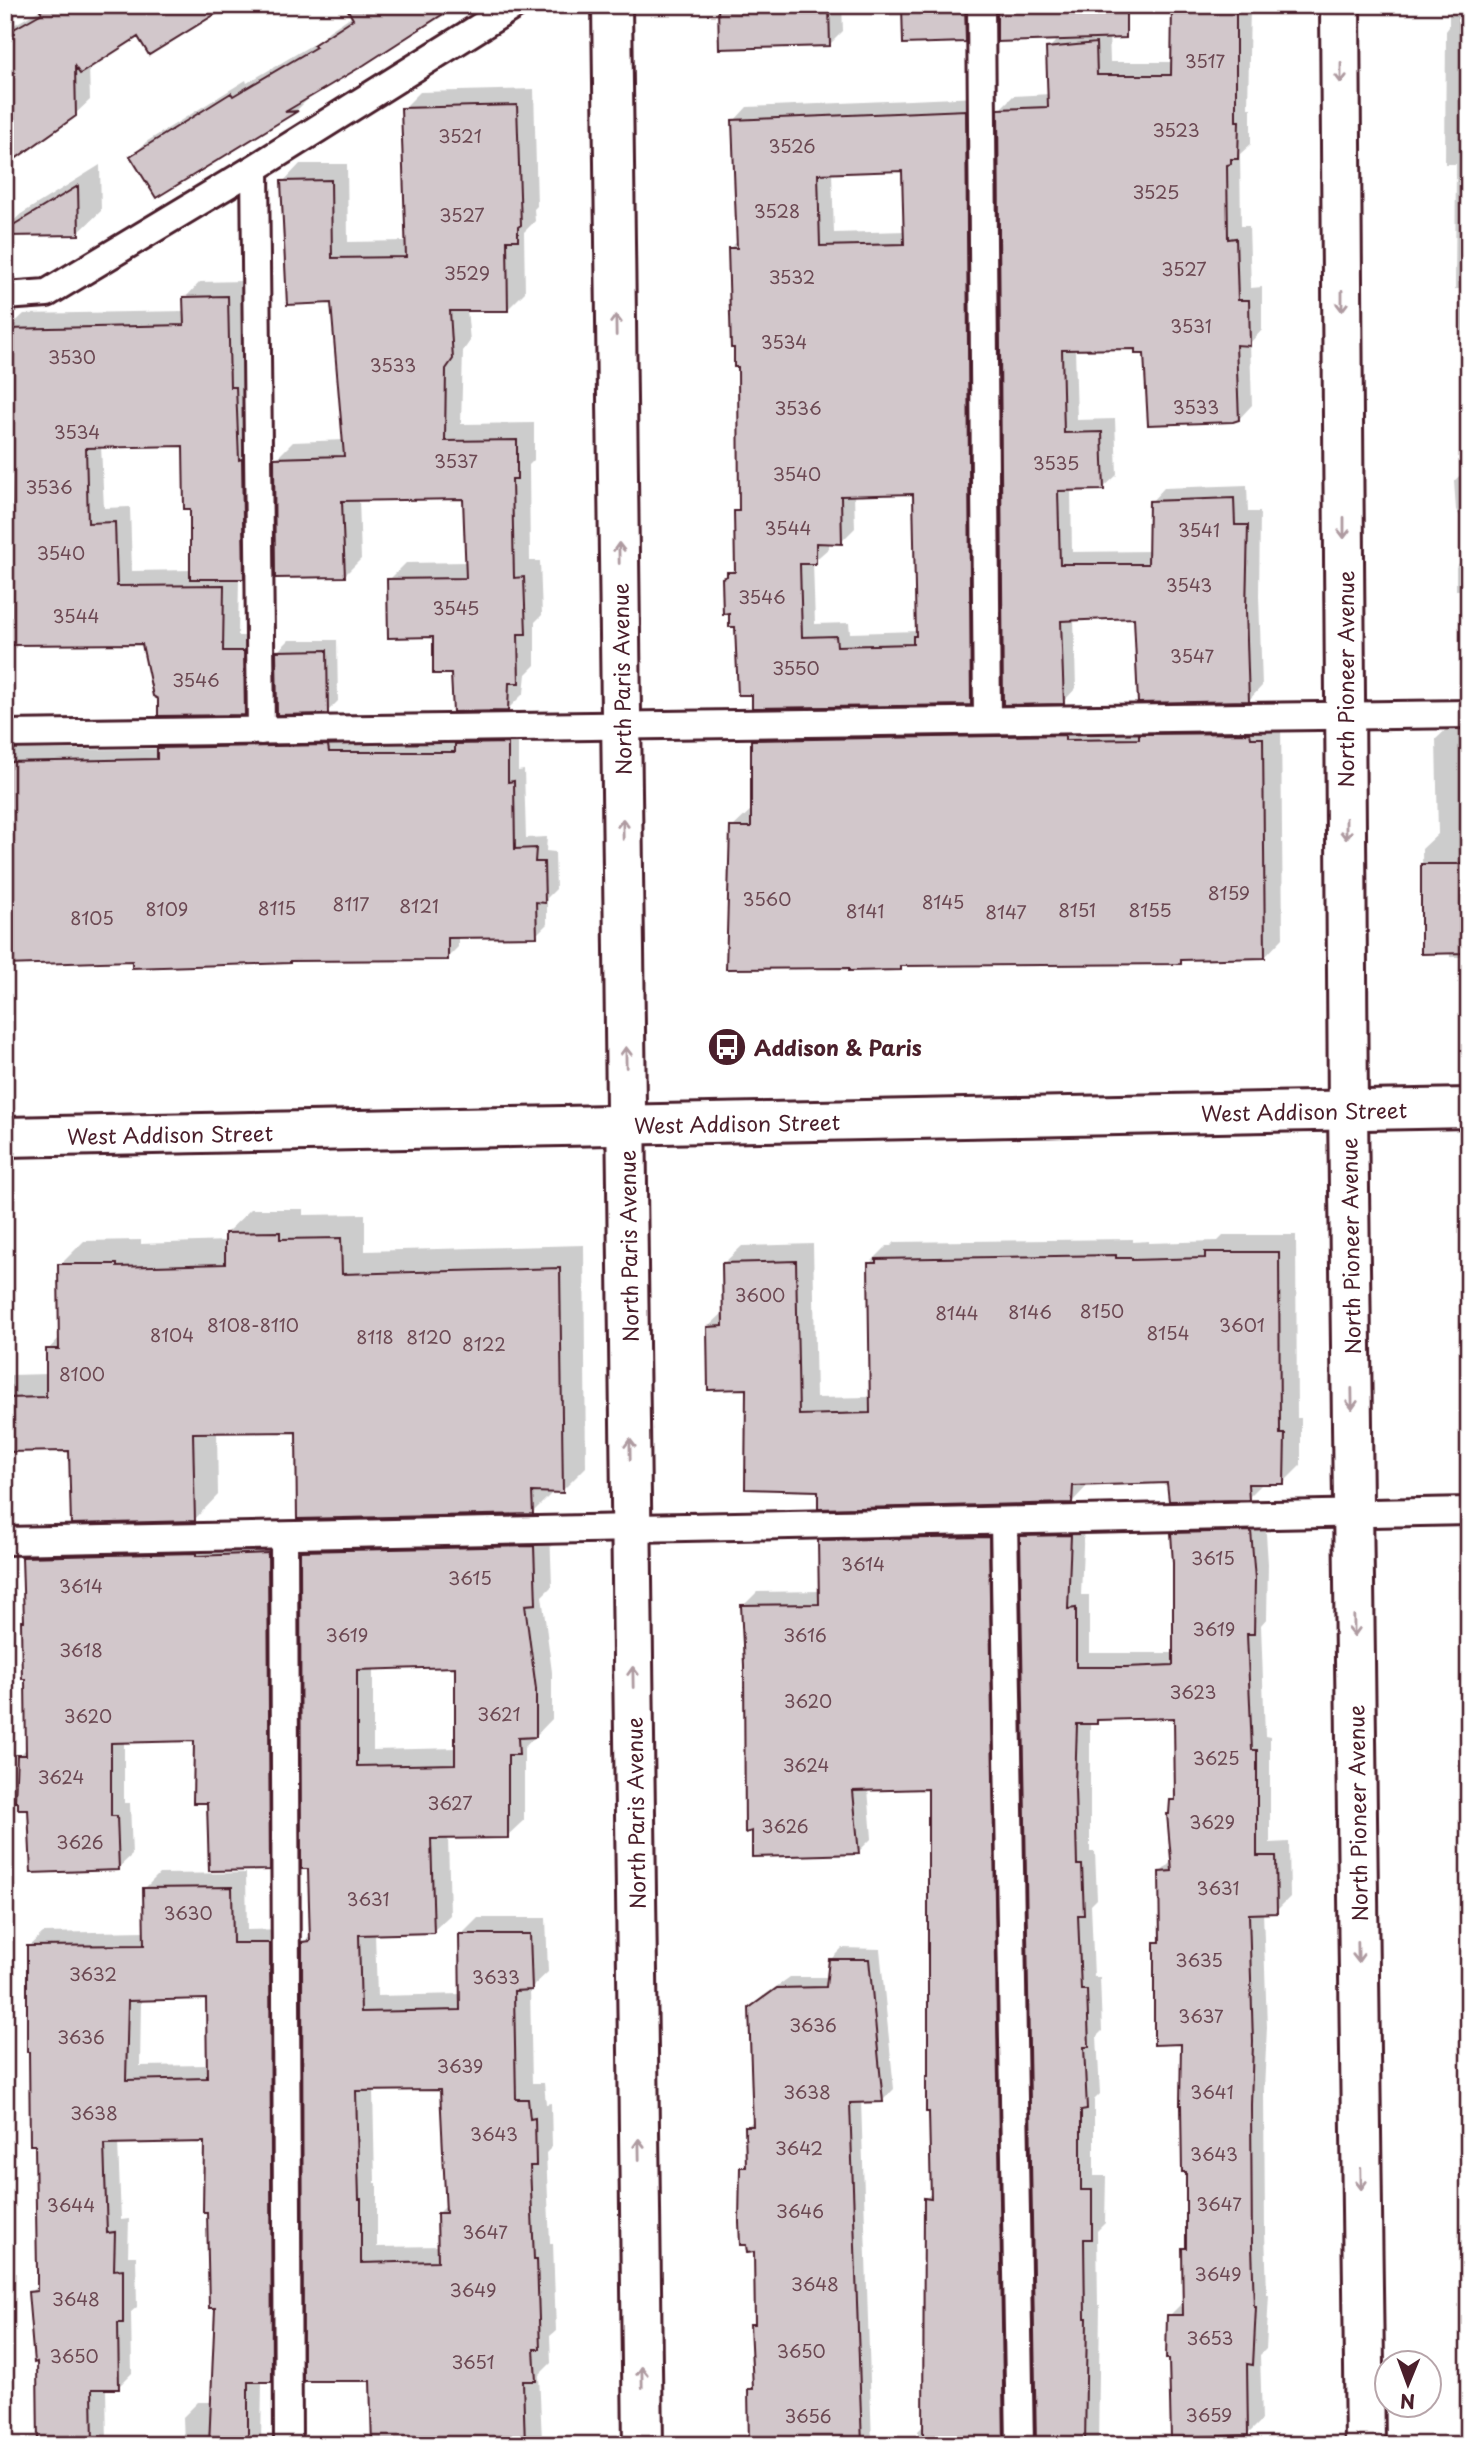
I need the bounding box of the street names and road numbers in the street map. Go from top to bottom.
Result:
street label: North Pioneer Avenue [1329,571,1361,787]
street label: North Paris Avenue [603,583,639,775]
street label: West Addison Street [1201,1093,1407,1129]
street label: West Addison Street [634,1105,840,1141]
street label: West Addison Street [67,1116,273,1152]
street label: North Pioneer Avenue [1332,1137,1368,1355]
street label: North Paris Avenue [610,1150,646,1342]
street label: North Pioneer Avenue [1339,1704,1375,1922]
street label: North Paris Avenue [617,1717,653,1909]

